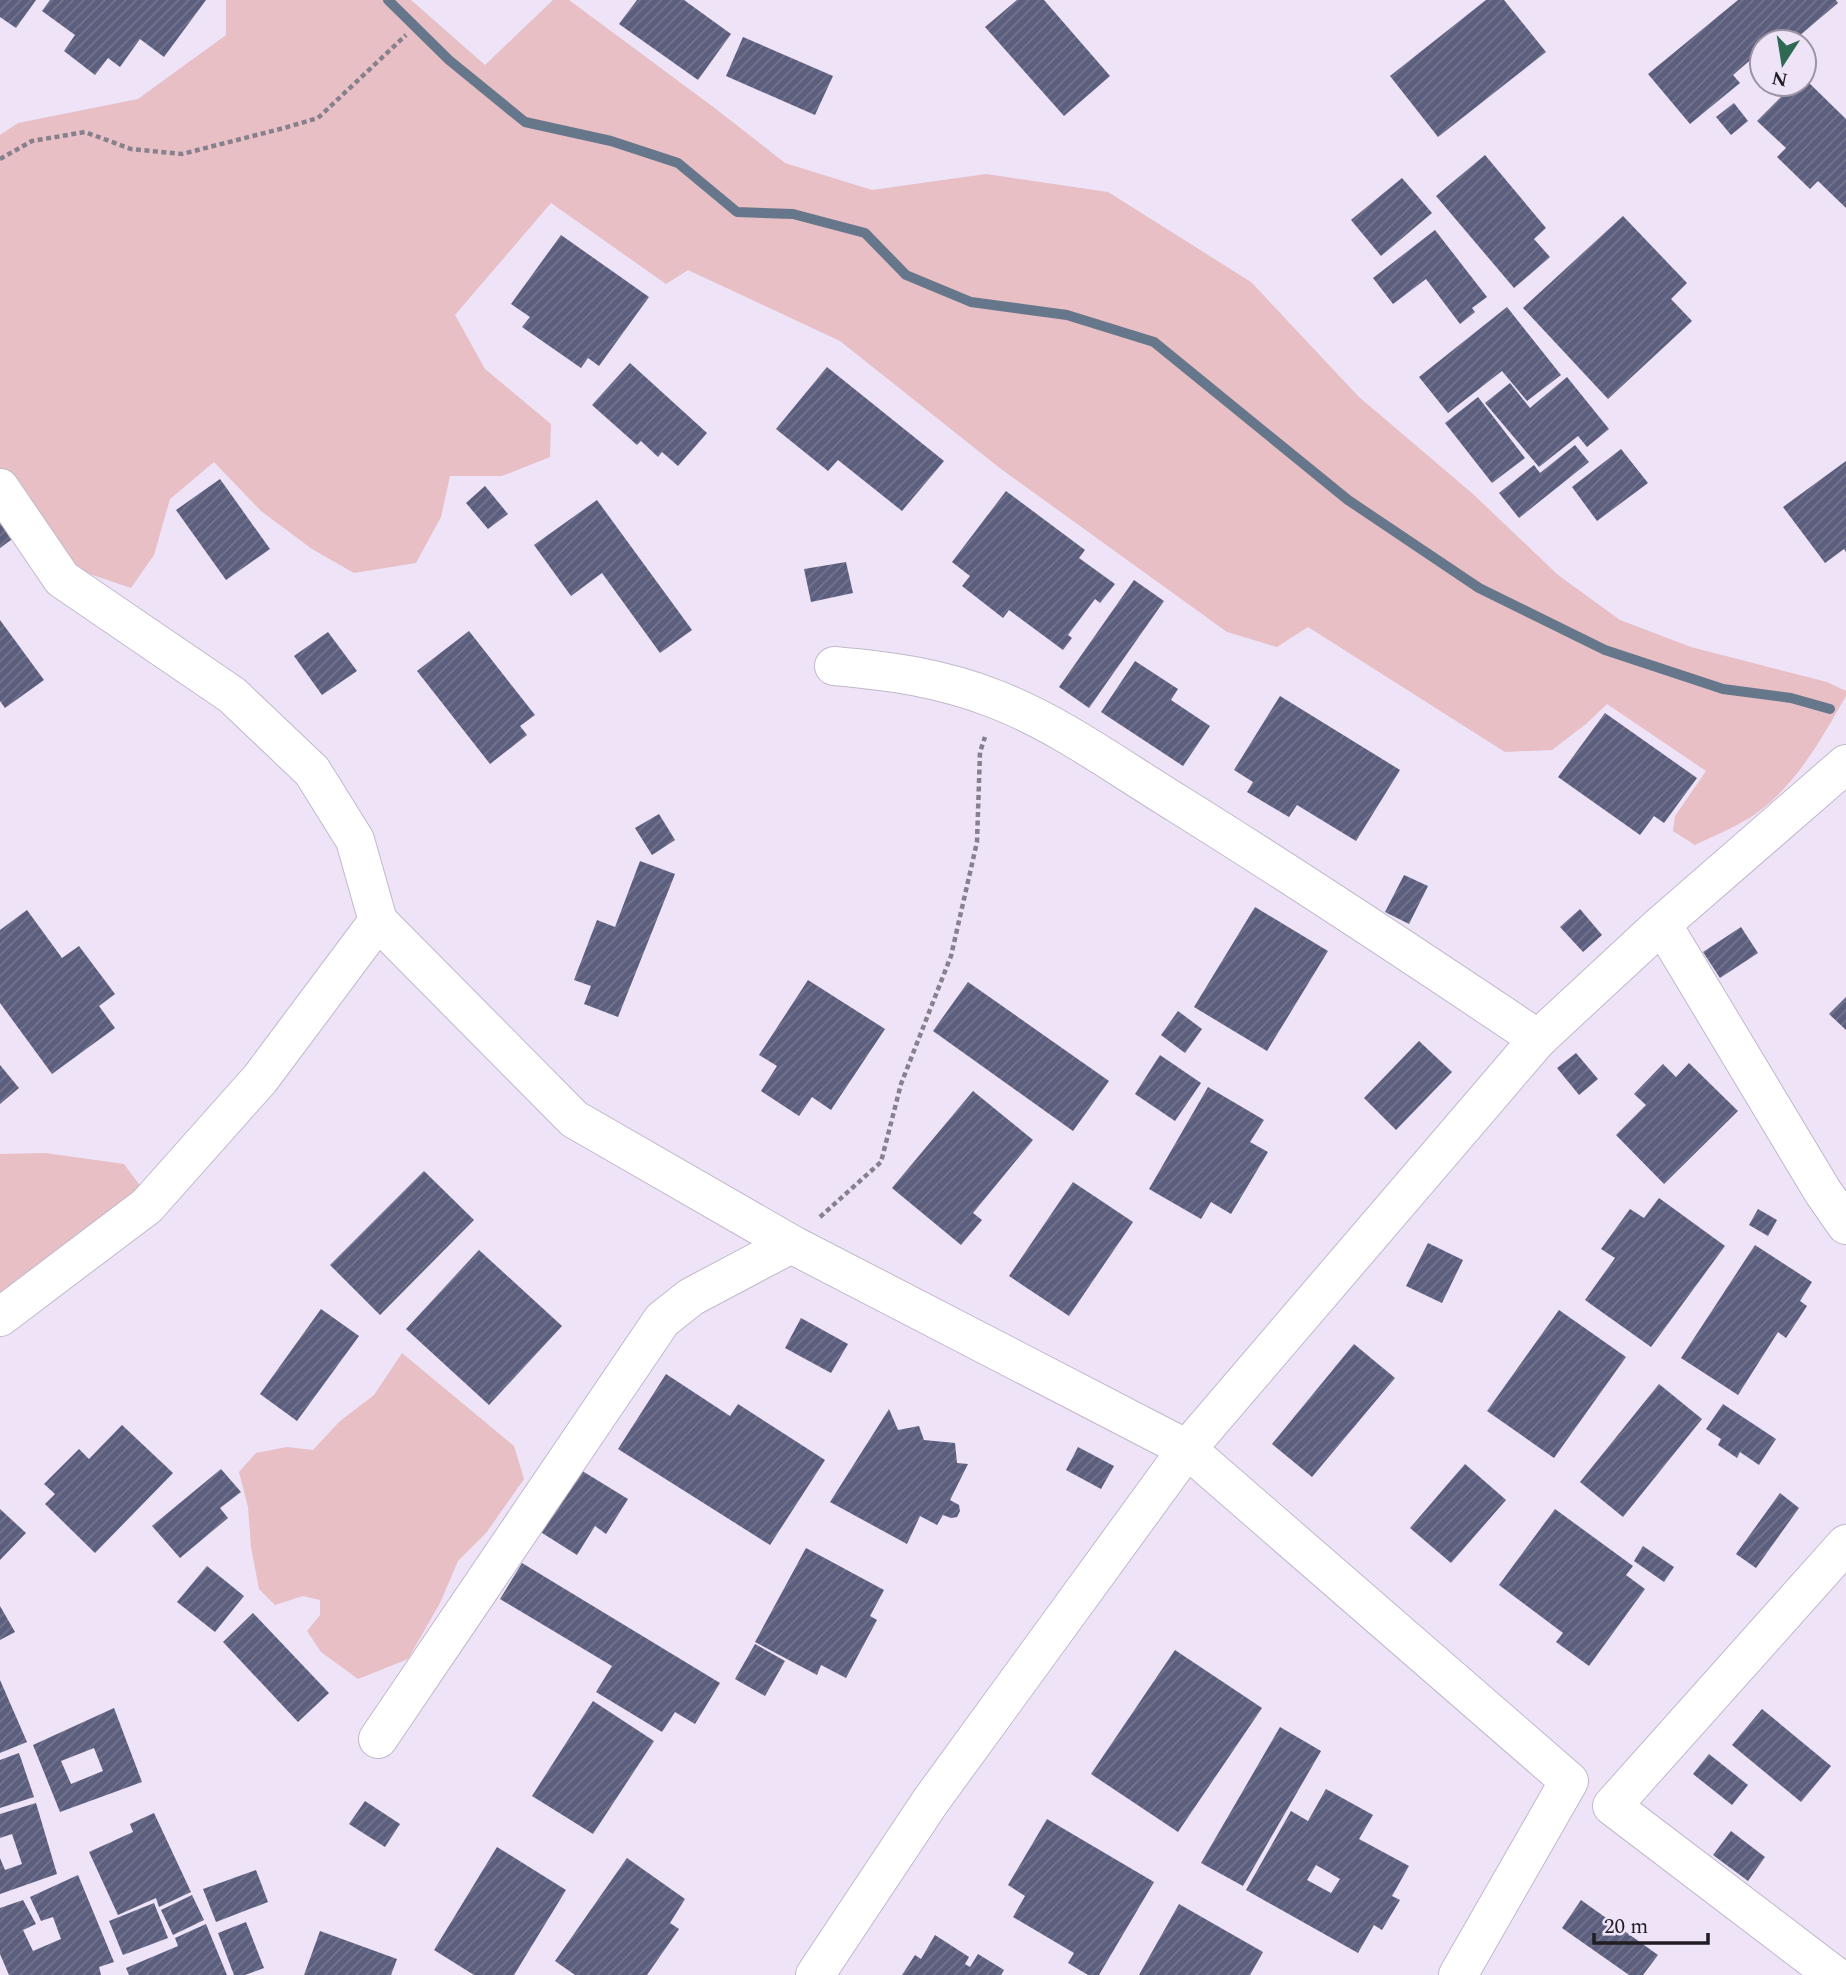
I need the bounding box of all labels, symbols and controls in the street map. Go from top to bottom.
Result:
north arrow [1748,28,1818,98]
text: N [1769,62,1790,94]
scale bar [1594,1902,1708,1946]
text: 20 m [1604,1911,1648,1943]

